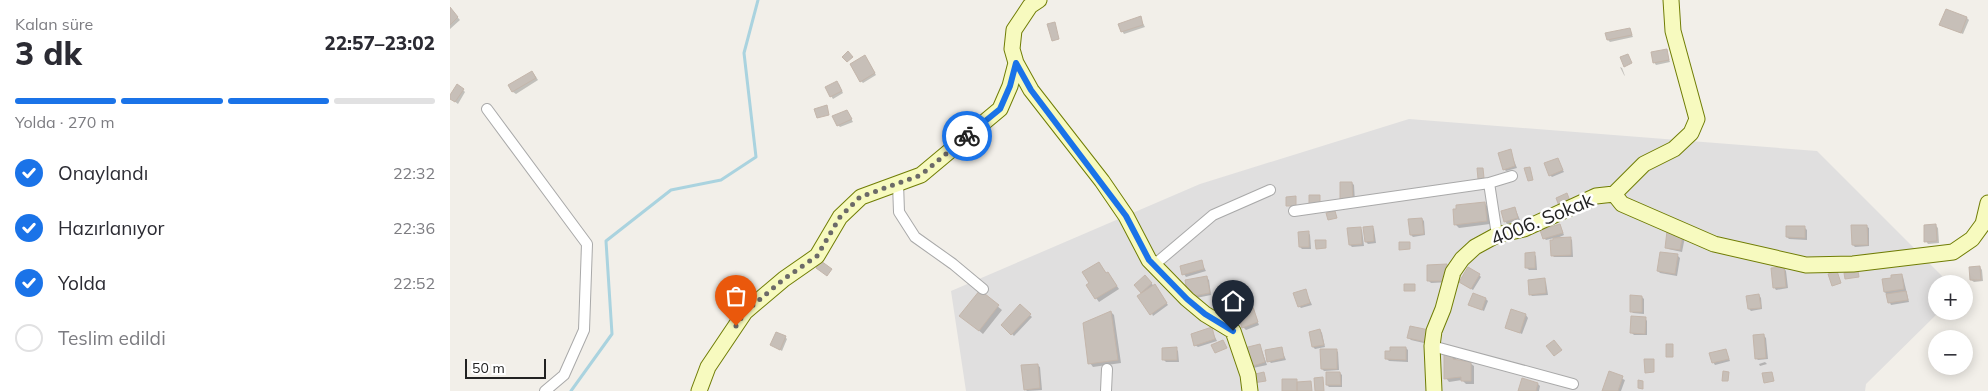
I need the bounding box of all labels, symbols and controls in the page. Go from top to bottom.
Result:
text: Kalan süre [15,14,93,34]
text: 22:57–23:02 [324,31,435,55]
text: 3 dk [15,33,82,73]
courier [942,111,992,161]
text: Yolda · 270 m [15,112,115,132]
icon: bike [953,122,981,150]
icon: check [15,159,43,187]
text: Onaylandı [58,161,148,185]
text: 22:32 [393,163,435,183]
street label: 4006. Sokak [1487,187,1597,250]
icon: check [15,214,43,242]
text: Hazırlanıyor [58,216,165,240]
text: 22:36 [393,218,435,238]
icon: check [15,269,43,297]
text: Yolda [58,271,106,295]
text: 22:52 [393,273,435,293]
pin [715,275,757,326]
map controls [1928,275,1973,375]
button: + [1928,275,1973,320]
pin [1212,280,1254,331]
icon: bag [722,282,750,310]
icon: home [1219,287,1247,315]
text: Teslim edildi [58,326,166,350]
button: − [1928,330,1973,375]
scale bar [465,356,546,379]
text: 50 m [472,359,505,377]

